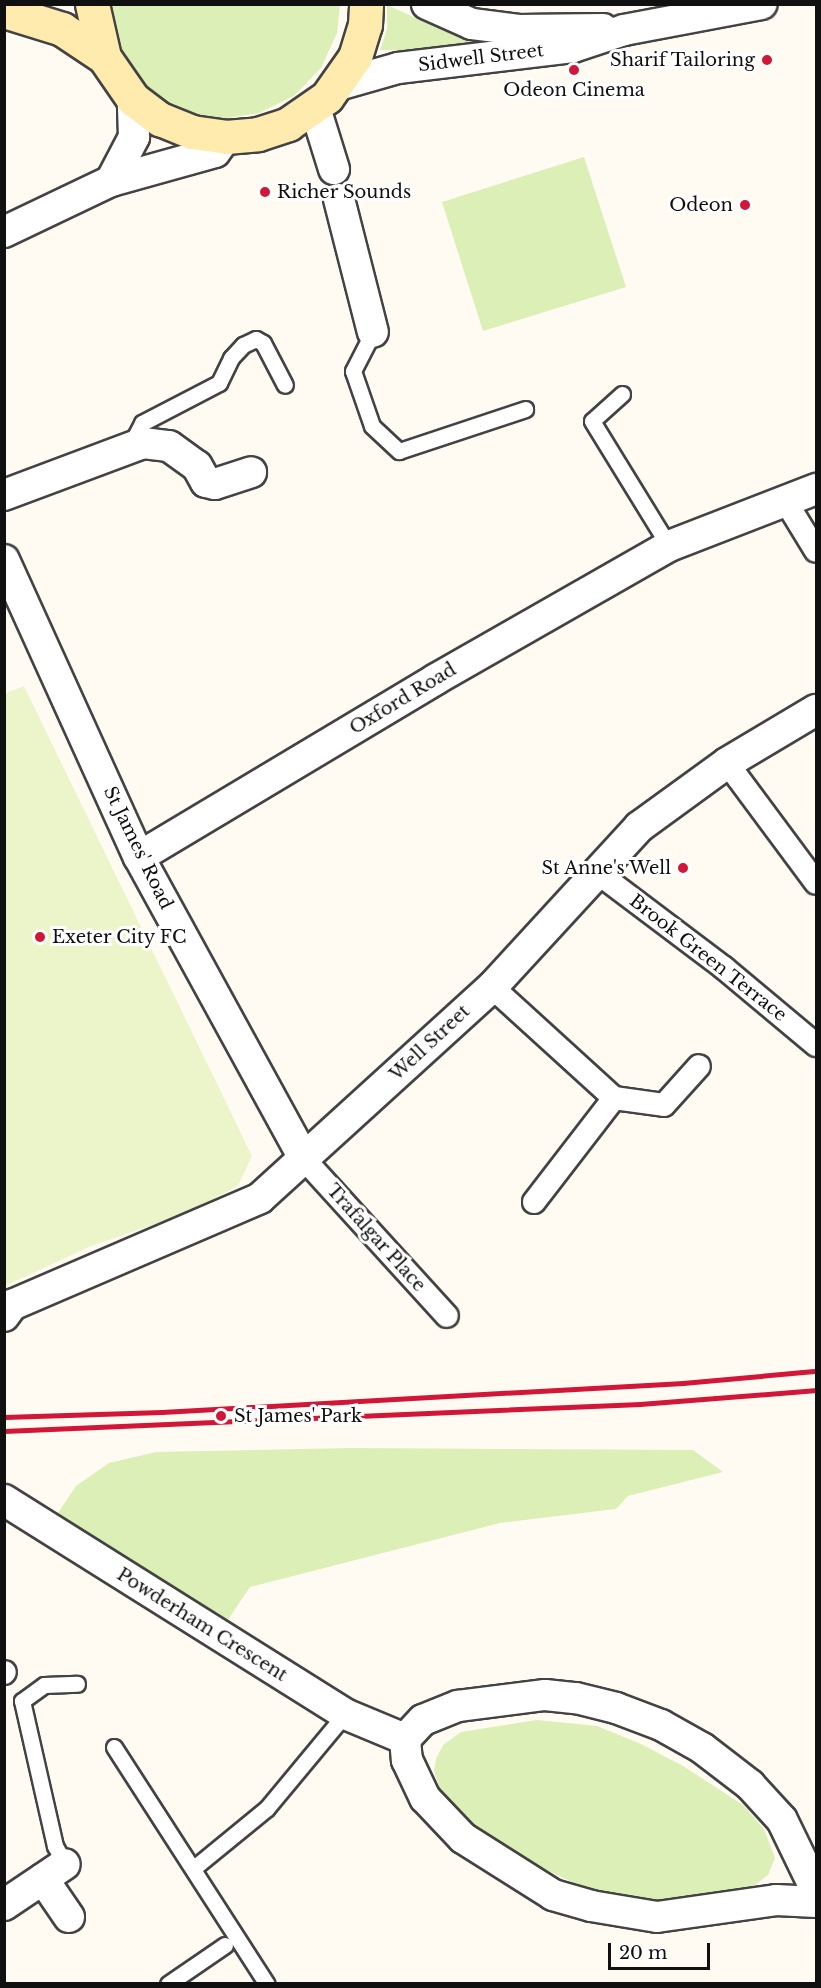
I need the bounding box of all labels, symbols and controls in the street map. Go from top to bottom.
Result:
street label: Sidwell Street [417,40,545,76]
place label: Sharif Tailoring [610,49,755,71]
marker: Sharif Tailoring [760,53,774,67]
marker: Odeon Cinema [567,63,581,77]
place label: Odeon Cinema [503,79,645,101]
place label: Richer Sounds [277,181,412,203]
marker: Richer Sounds [258,185,272,199]
place label: Odeon [669,194,733,216]
marker: Odeon [738,198,752,212]
street label: Oxford Road [346,659,460,739]
street label: St James' Road [99,783,177,913]
place label: St Anne's Well [540,857,671,879]
marker: St Anne's Well [676,861,690,875]
street label: Brook Green Terrace [625,890,791,1026]
place label: Exeter City FC [52,926,187,948]
marker: Exeter City FC [33,930,47,944]
street label: Well Street [386,1001,474,1085]
street label: Trafalgar Place [322,1180,430,1296]
place label: St James' Park [234,1405,362,1427]
marker: St James' Park [212,1407,230,1425]
street label: Powderham Crescent [113,1564,291,1686]
scale bar [611,1931,713,1969]
text: 20 m [619,1942,667,1964]

